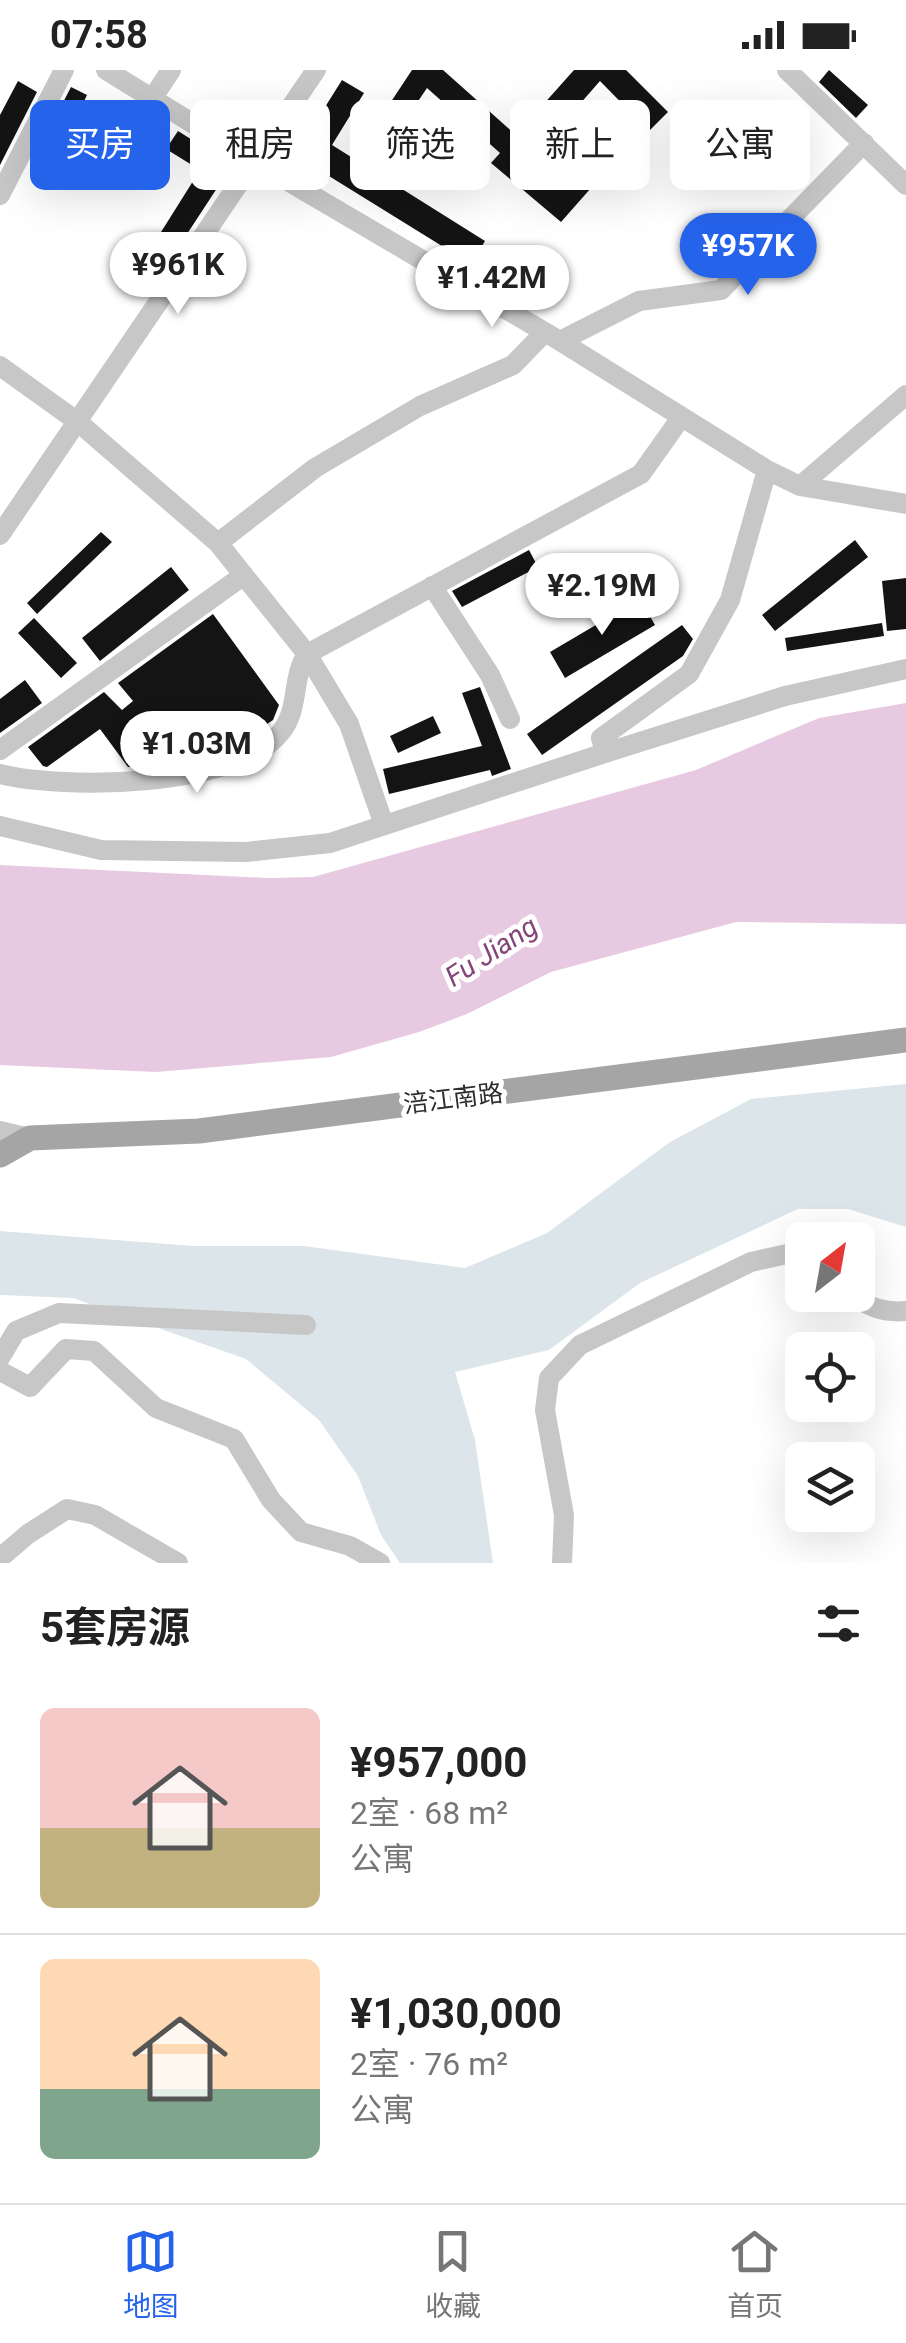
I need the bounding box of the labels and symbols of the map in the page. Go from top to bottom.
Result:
pin: ¥957K [678,213,818,298]
pin: ¥961K [108,232,248,317]
pin: ¥1.42M [411,245,573,330]
pin: ¥2.19M [521,553,683,638]
pin: ¥1.03M [116,711,278,796]
water label: Fu Jiang [439,909,544,993]
street label: 涪江南路 [402,1078,504,1119]
north arrow [785,1222,875,1312]

